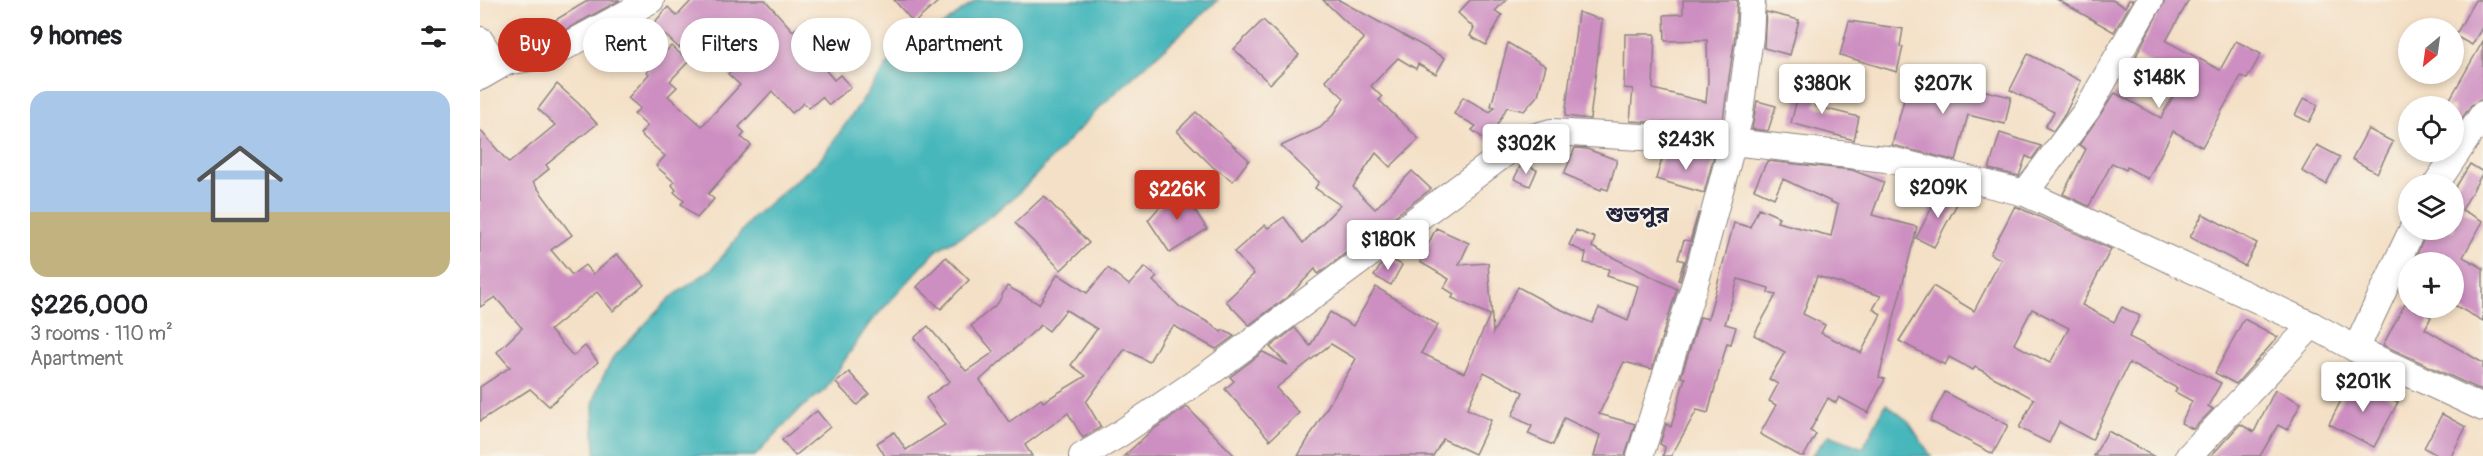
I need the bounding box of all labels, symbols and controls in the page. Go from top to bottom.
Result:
chip: Buy [498,18,571,72]
chip: Rent [583,18,668,72]
chip: Filters [680,18,779,72]
chip: New [791,18,871,72]
chip: Apartment [883,18,1023,72]
north arrow [2398,18,2464,84]
map controls [2398,18,2464,318]
text: 9 homes [30,20,122,52]
icon: filters [417,20,450,53]
pin: $148K [2117,58,2201,109]
pin: $380K [1780,64,1864,115]
pin: $207K [1901,64,1985,115]
text: $148K [2133,65,2185,90]
text: $380K [1793,71,1851,96]
text: $207K [1914,71,1972,96]
button: locate [2398,96,2464,162]
pin: $243K [1644,120,1728,171]
pin: $302K [1484,124,1568,175]
text: $243K [1658,127,1714,152]
icon: home [186,130,294,238]
text: $302K [1497,131,1555,156]
pin: $209K [1896,168,1980,219]
pin: $226K [1135,170,1219,221]
button: layers [2398,174,2464,240]
text: $209K [1909,175,1967,200]
text: $226K [1149,177,1205,202]
district label: শুভপুর [1605,201,1669,229]
pin: $180K [1346,220,1430,271]
text: $180K [1361,227,1415,252]
button: + [2398,252,2464,318]
text: $226,000 [30,289,148,321]
text: 3 rooms · 110 m² [30,321,173,346]
text: Apartment [30,346,123,371]
pin: $201K [2321,362,2405,413]
text: $201K [2335,369,2391,394]

